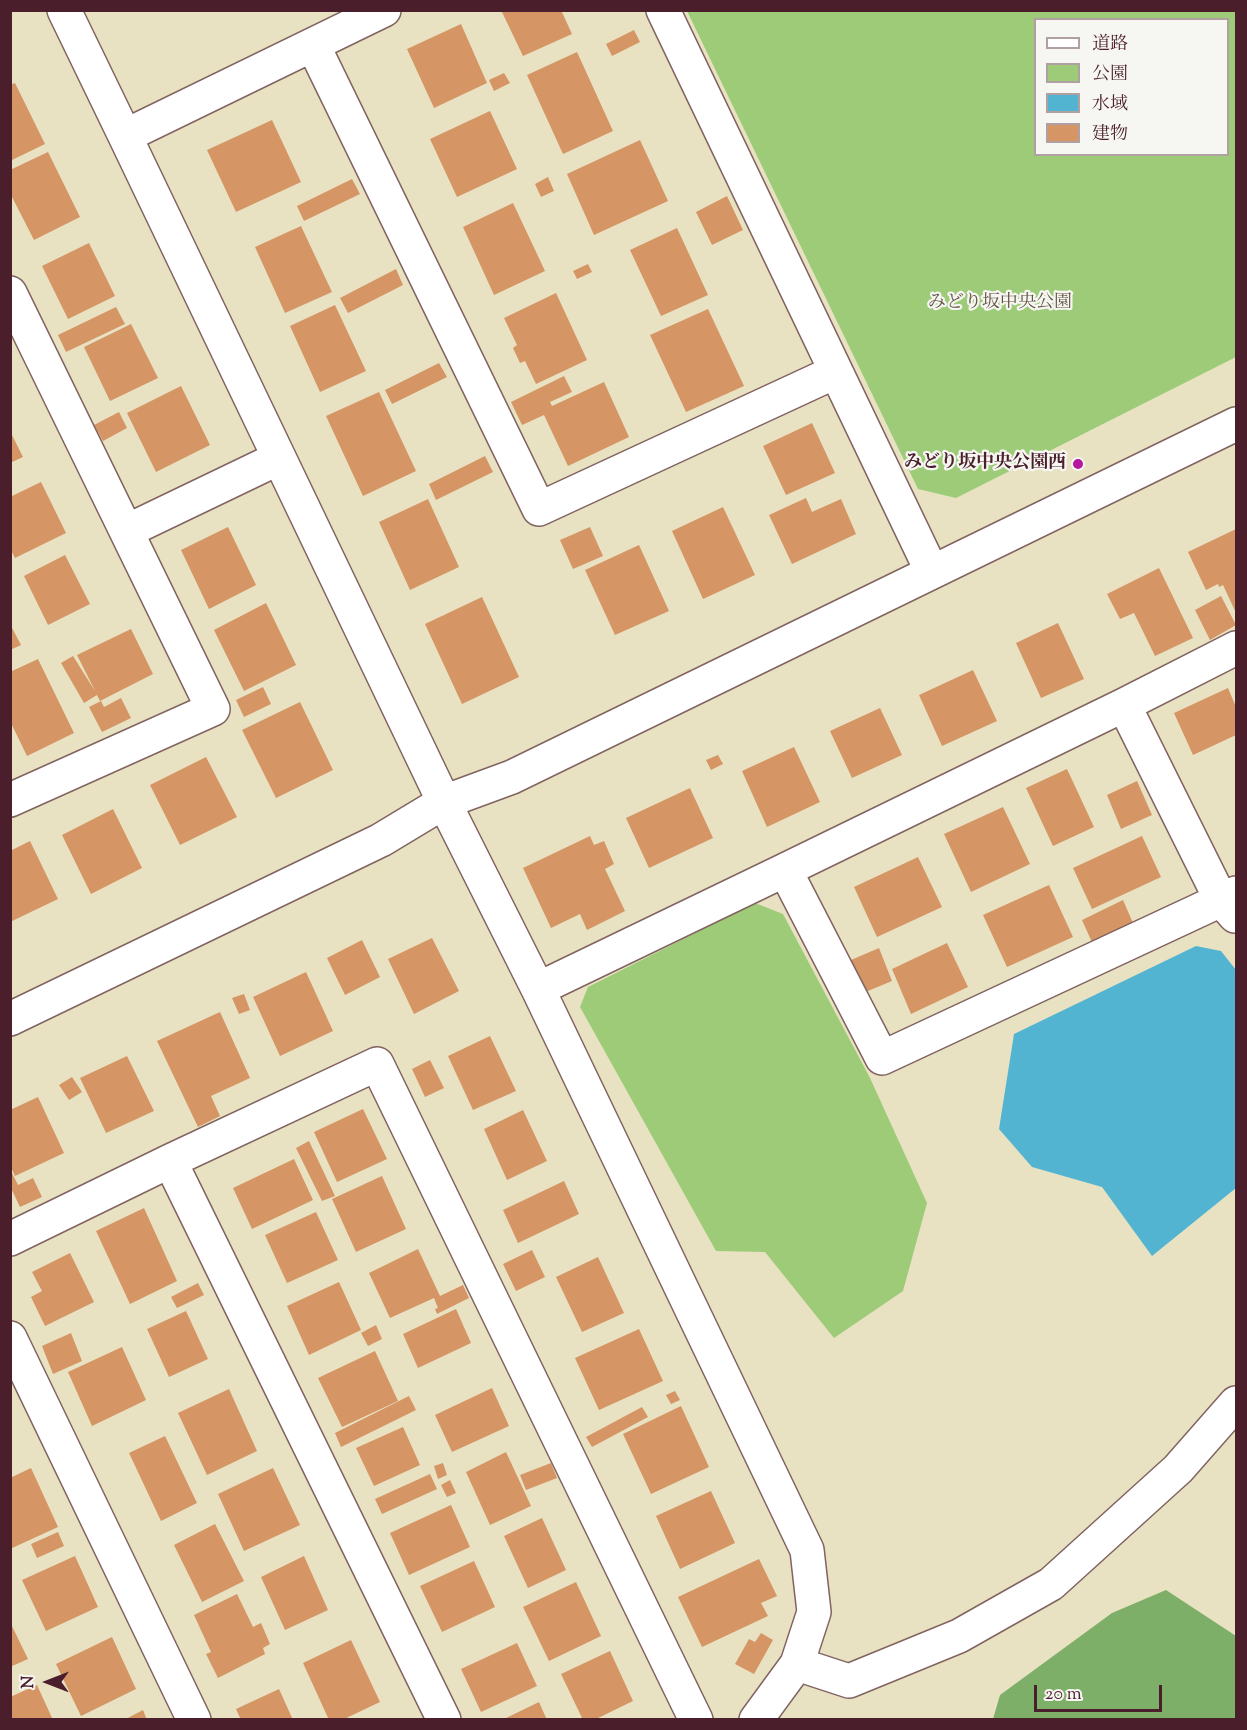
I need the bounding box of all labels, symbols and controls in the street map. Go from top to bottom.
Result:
legend [1034,18,1229,156]
text: 道路 [1092,32,1128,58]
text: 公園 [1092,62,1128,88]
text: 水域 [1092,92,1128,118]
text: 建物 [1092,122,1128,148]
park label: みどり坂中央公園 [928,293,1072,315]
place label: みどり坂中央公園西 [904,453,1066,475]
marker: みどり坂中央公園西 [1071,457,1085,471]
north arrow [18,1652,78,1712]
scale bar [1037,1673,1164,1711]
text: N [18,1676,41,1688]
text: 20 m [1045,1682,1082,1708]

